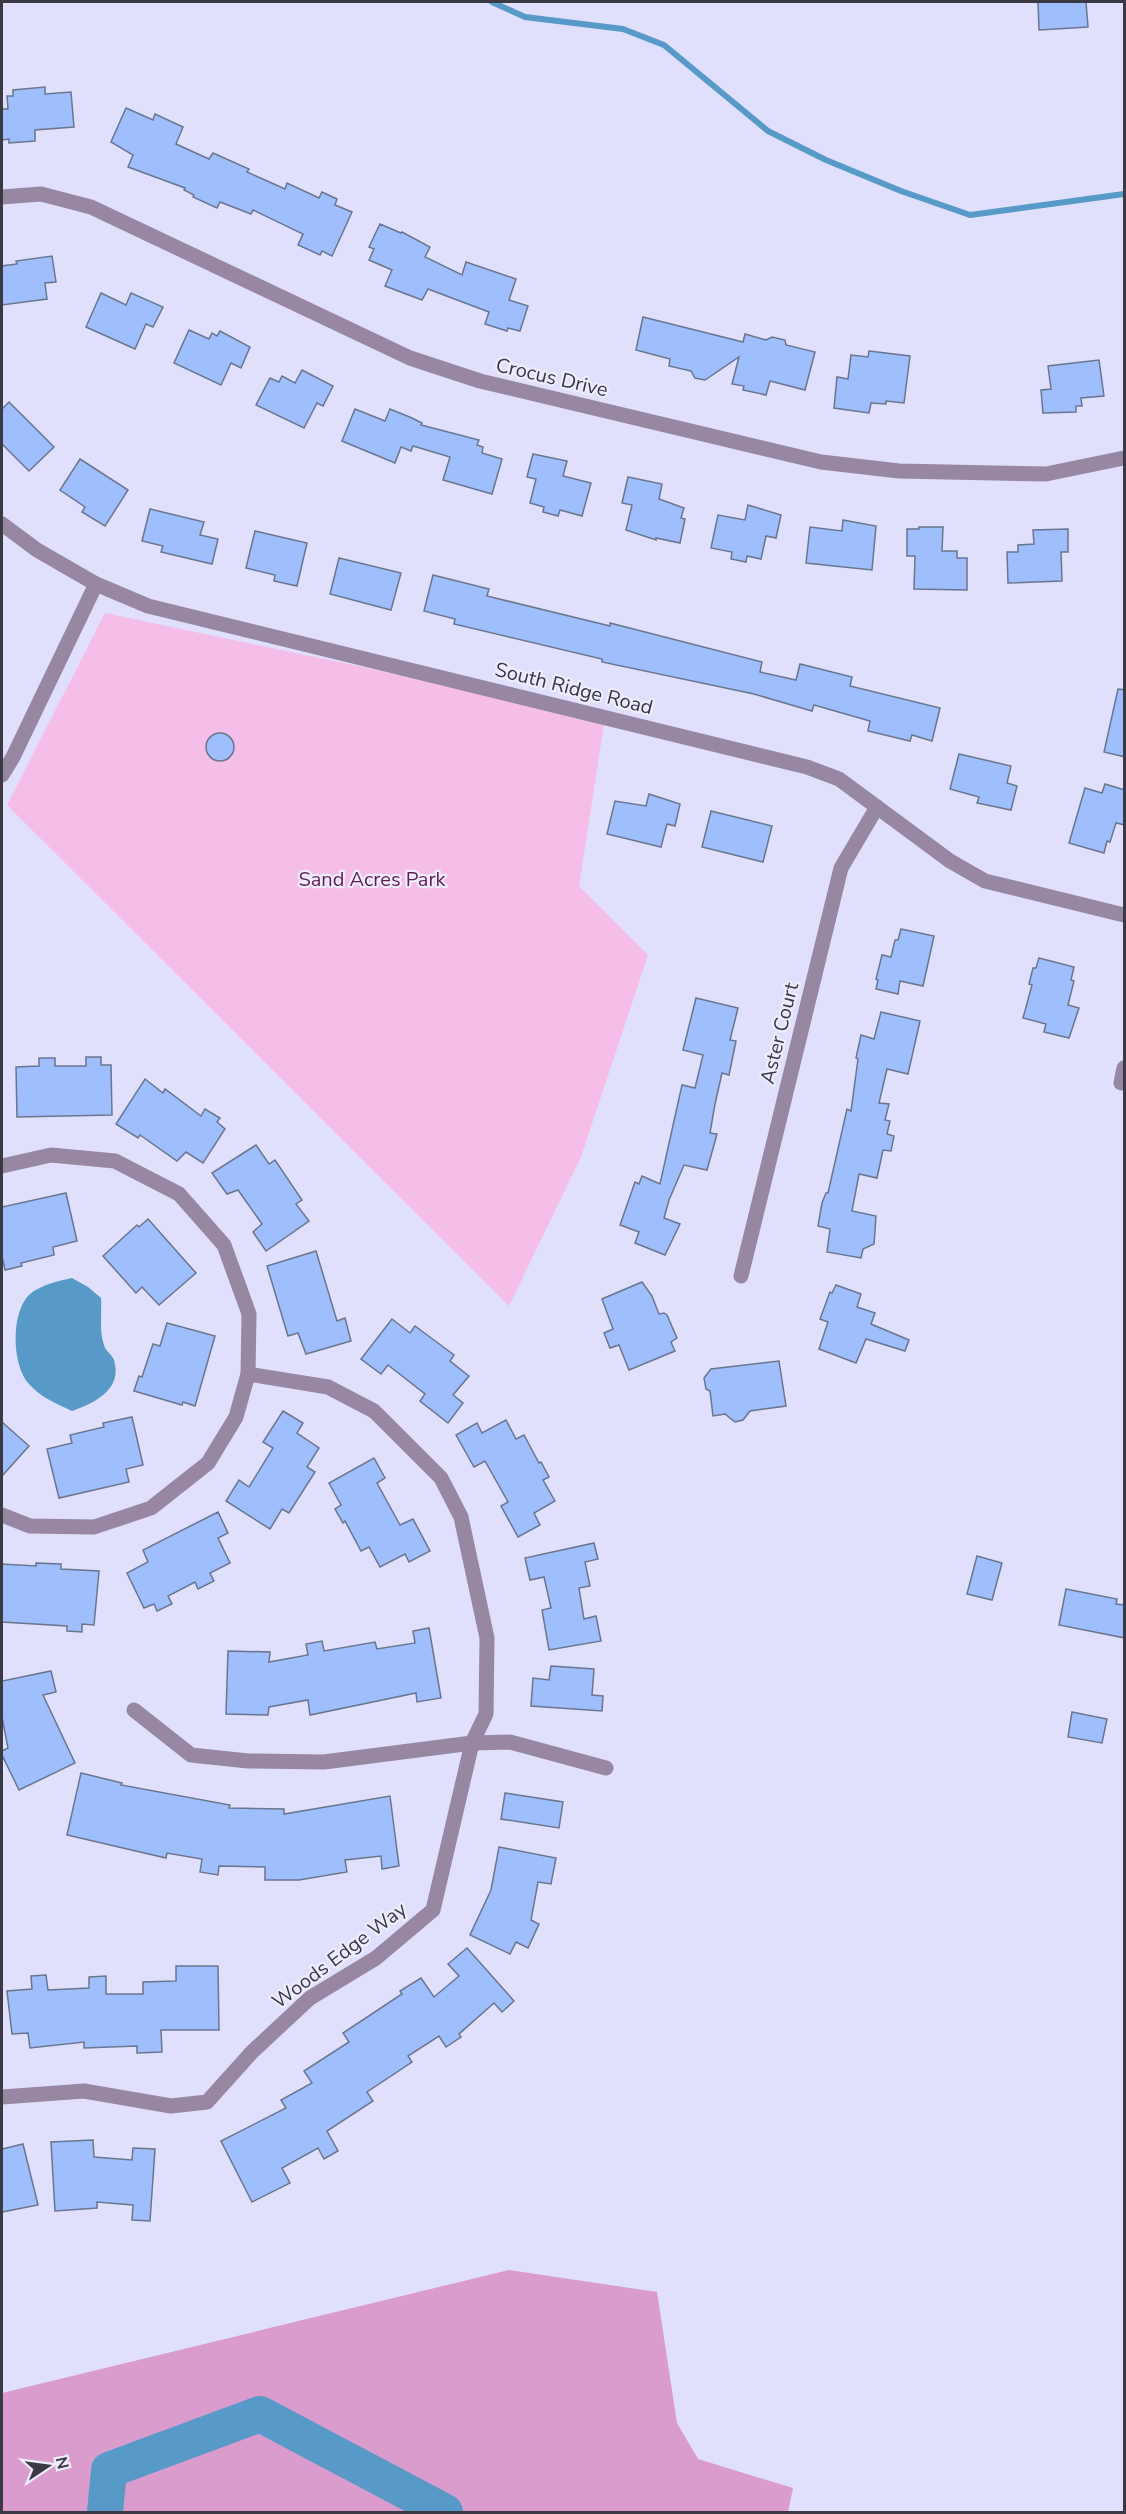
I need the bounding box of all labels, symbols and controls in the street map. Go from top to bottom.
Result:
street label: Crocus Drive [493,351,611,403]
street label: South Ridge Road [492,656,656,721]
park label: Sand Acres Park [298,866,447,893]
street label: Aster Court [754,979,805,1087]
street label: Woods Edge Way [267,1895,413,2015]
north arrow [18,2436,78,2496]
text: N [50,2455,74,2471]

